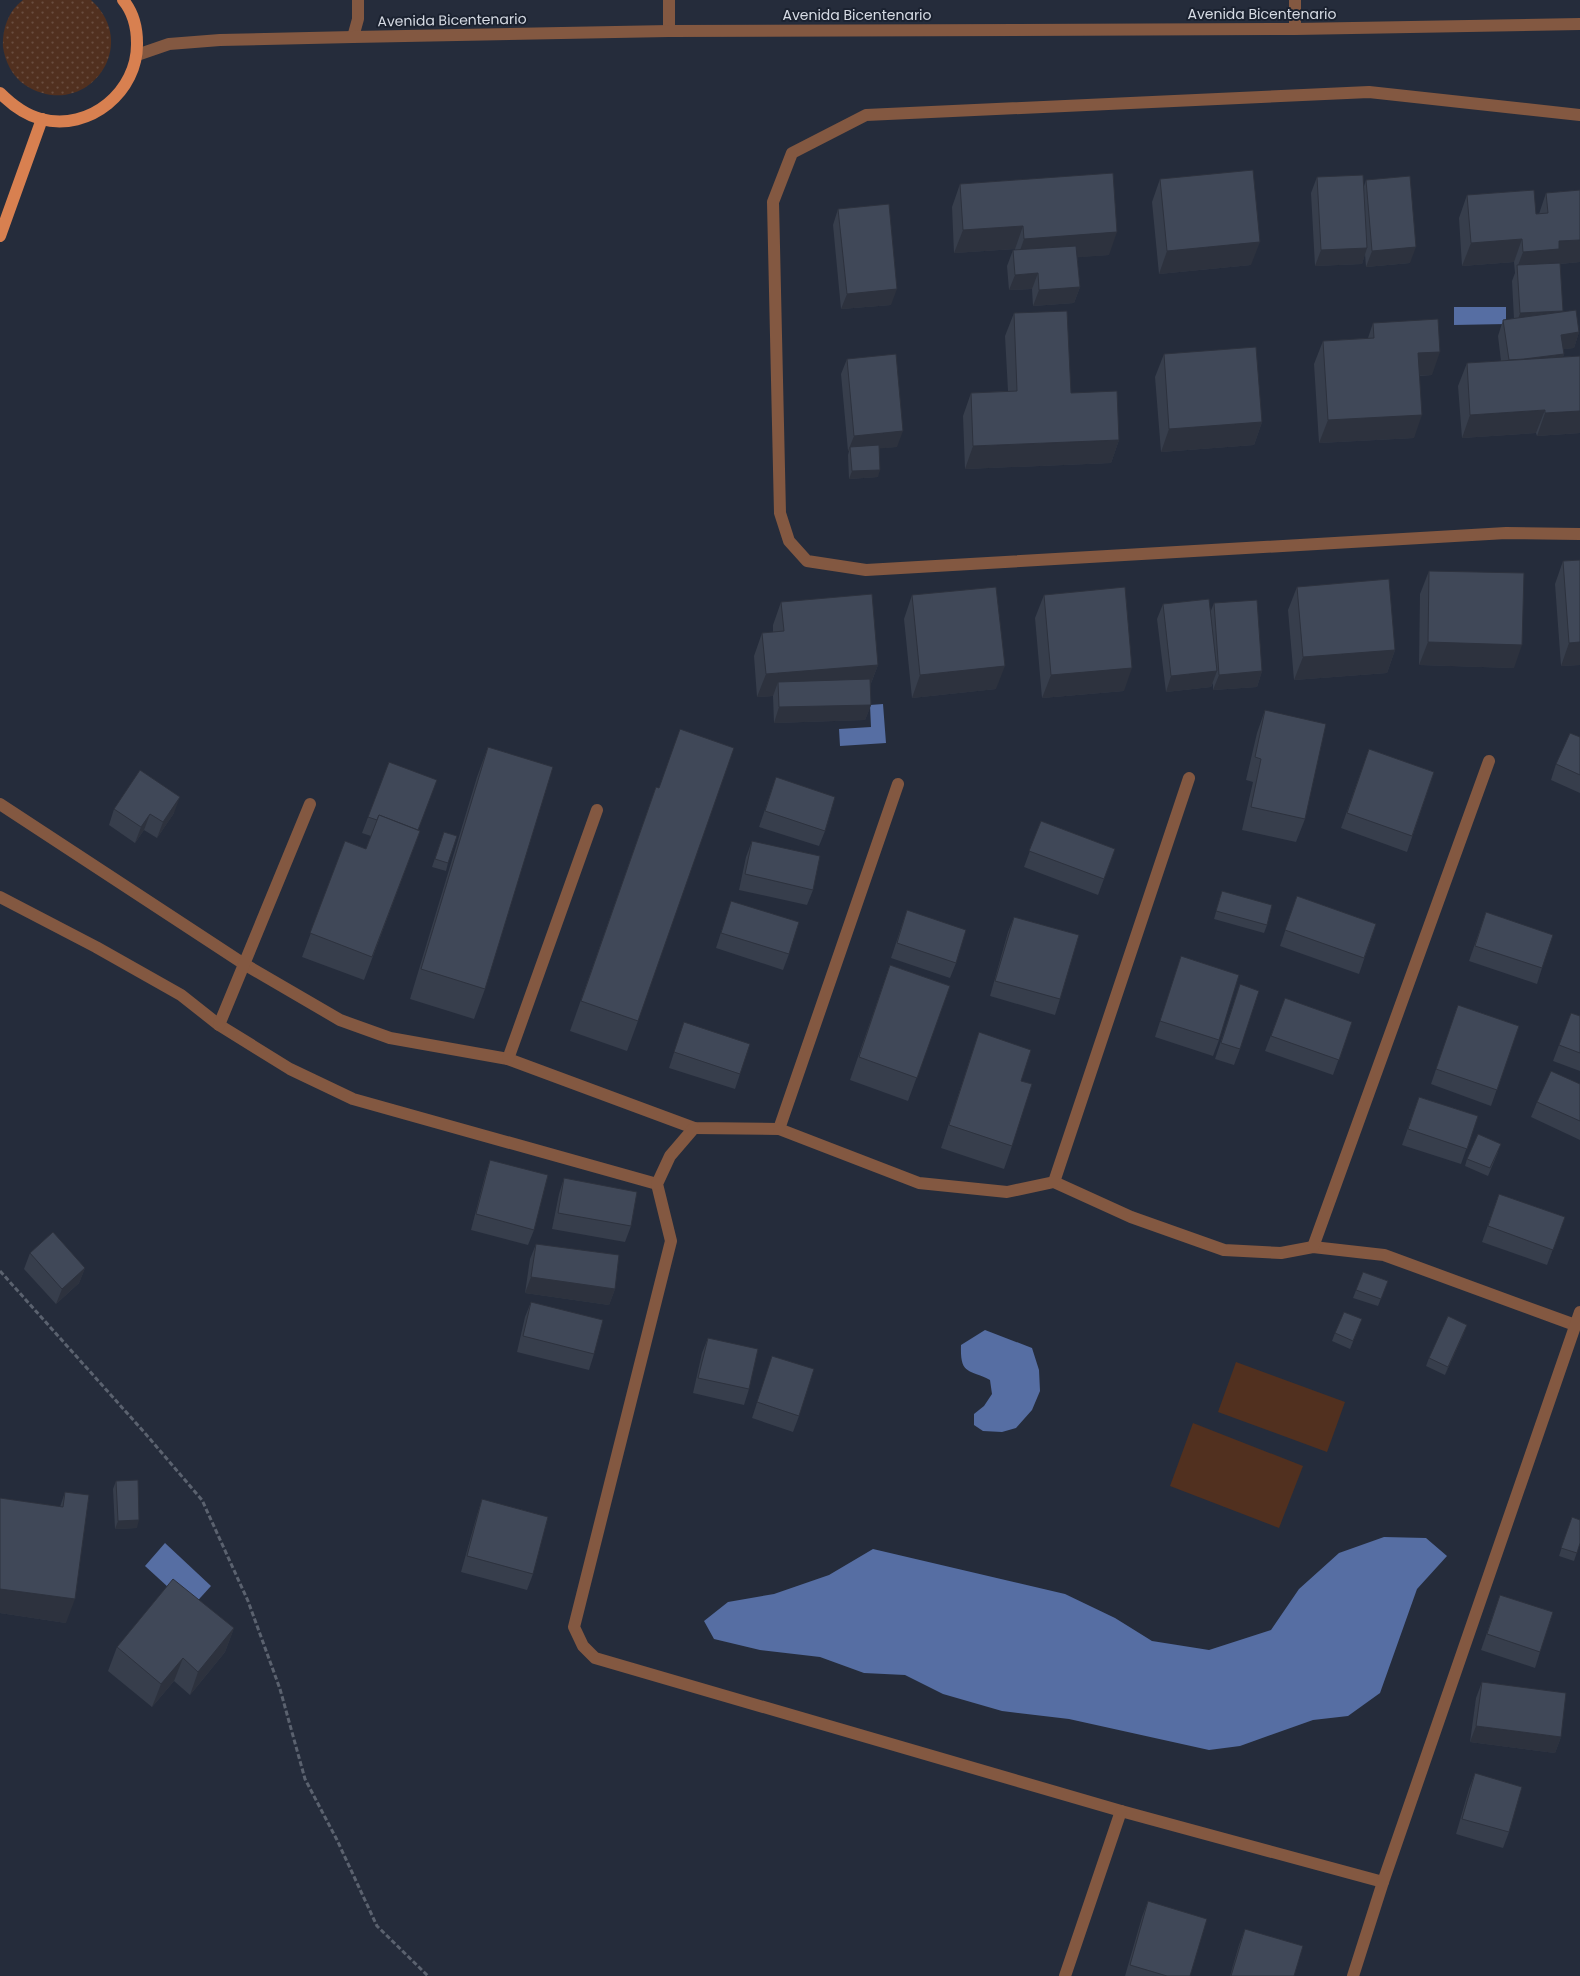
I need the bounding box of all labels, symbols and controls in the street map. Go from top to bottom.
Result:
street label: Avenida Bicentenario [1187,4,1337,24]
street label: Avenida Bicentenario [782,5,932,25]
street label: Avenida Bicentenario [377,9,527,31]

